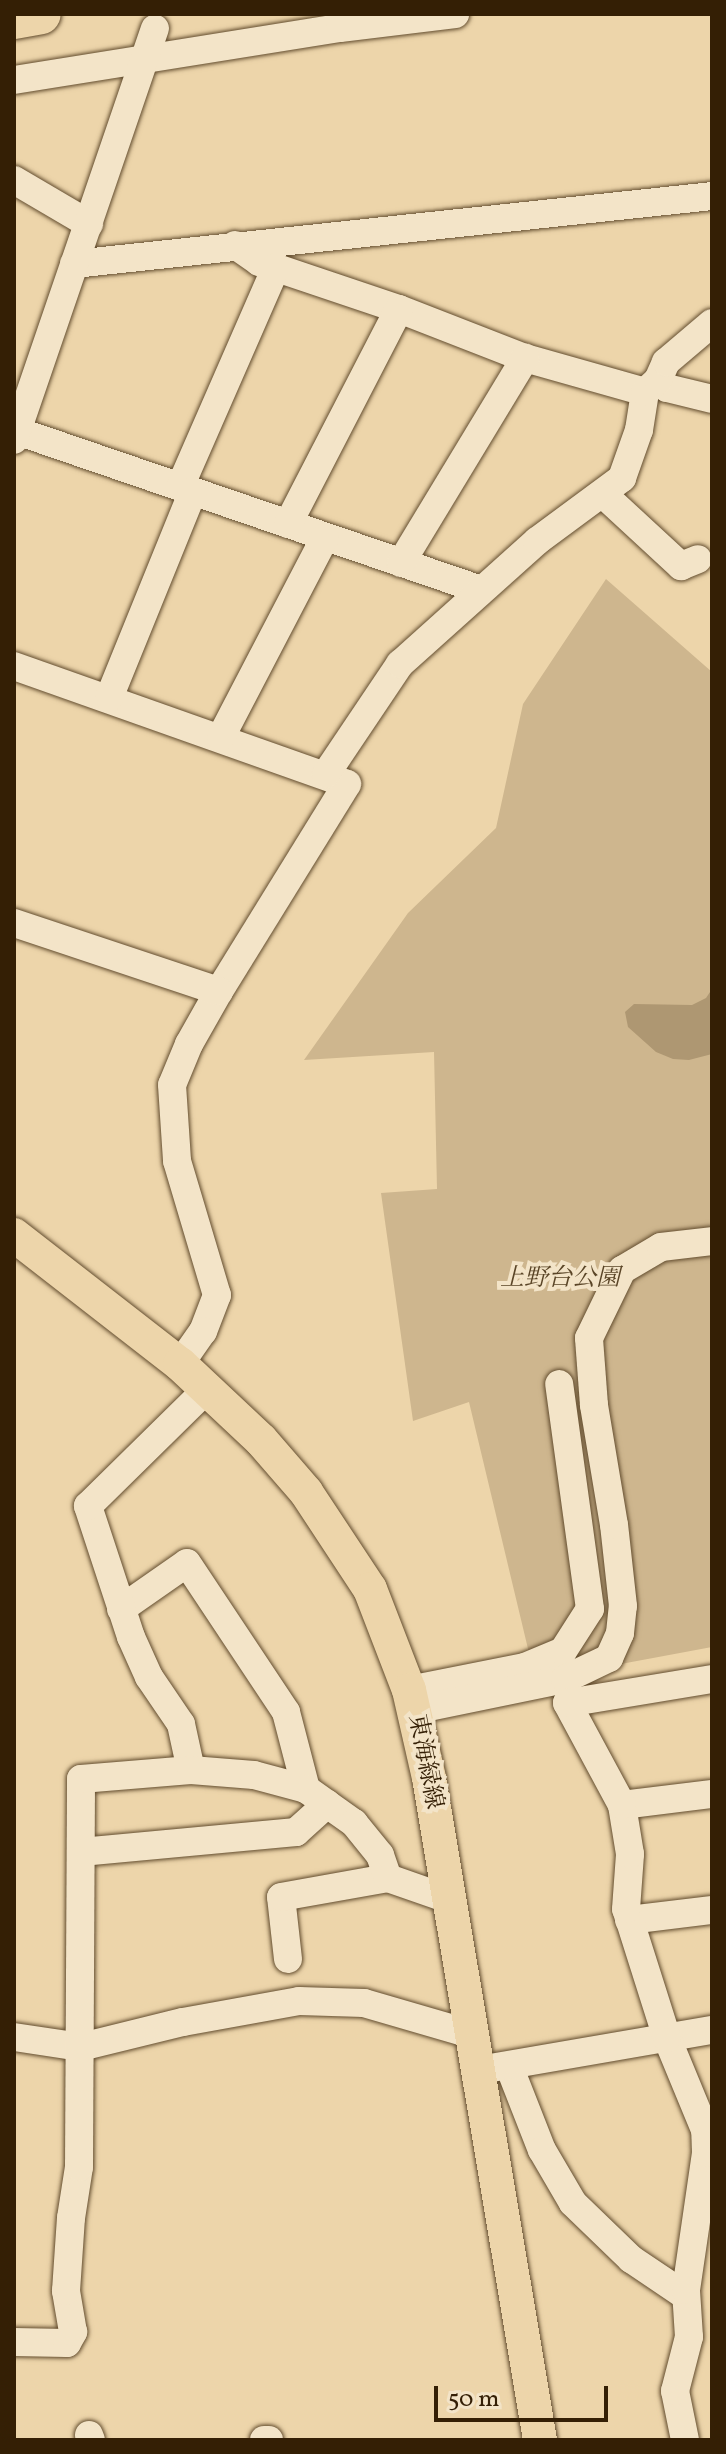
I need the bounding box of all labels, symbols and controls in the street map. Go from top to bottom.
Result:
park label: 上野台公園 [500,1266,620,1294]
street label: 東海緑線 [401,1712,447,1812]
scale bar [438,2370,612,2420]
text: 50 m [448,2383,500,2417]

